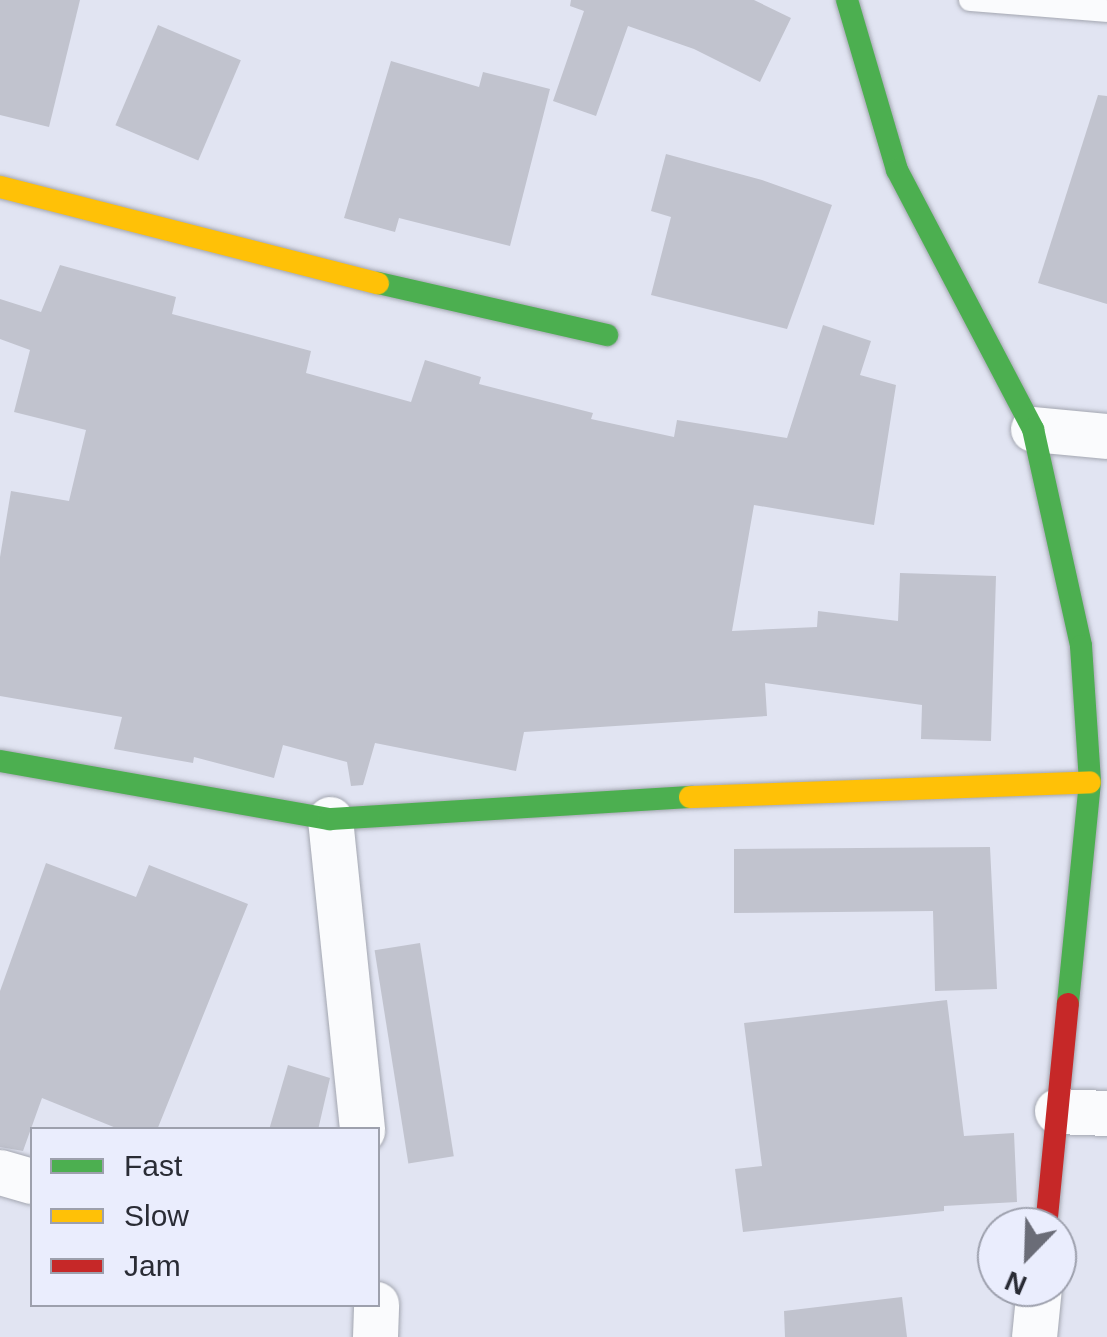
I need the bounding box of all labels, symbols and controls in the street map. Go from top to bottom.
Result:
legend [30,1127,380,1307]
text: Fast [124,1149,182,1182]
text: Slow [124,1199,189,1232]
north arrow [977,1207,1077,1307]
text: Jam [124,1249,181,1282]
text: N [1001,1265,1031,1301]

